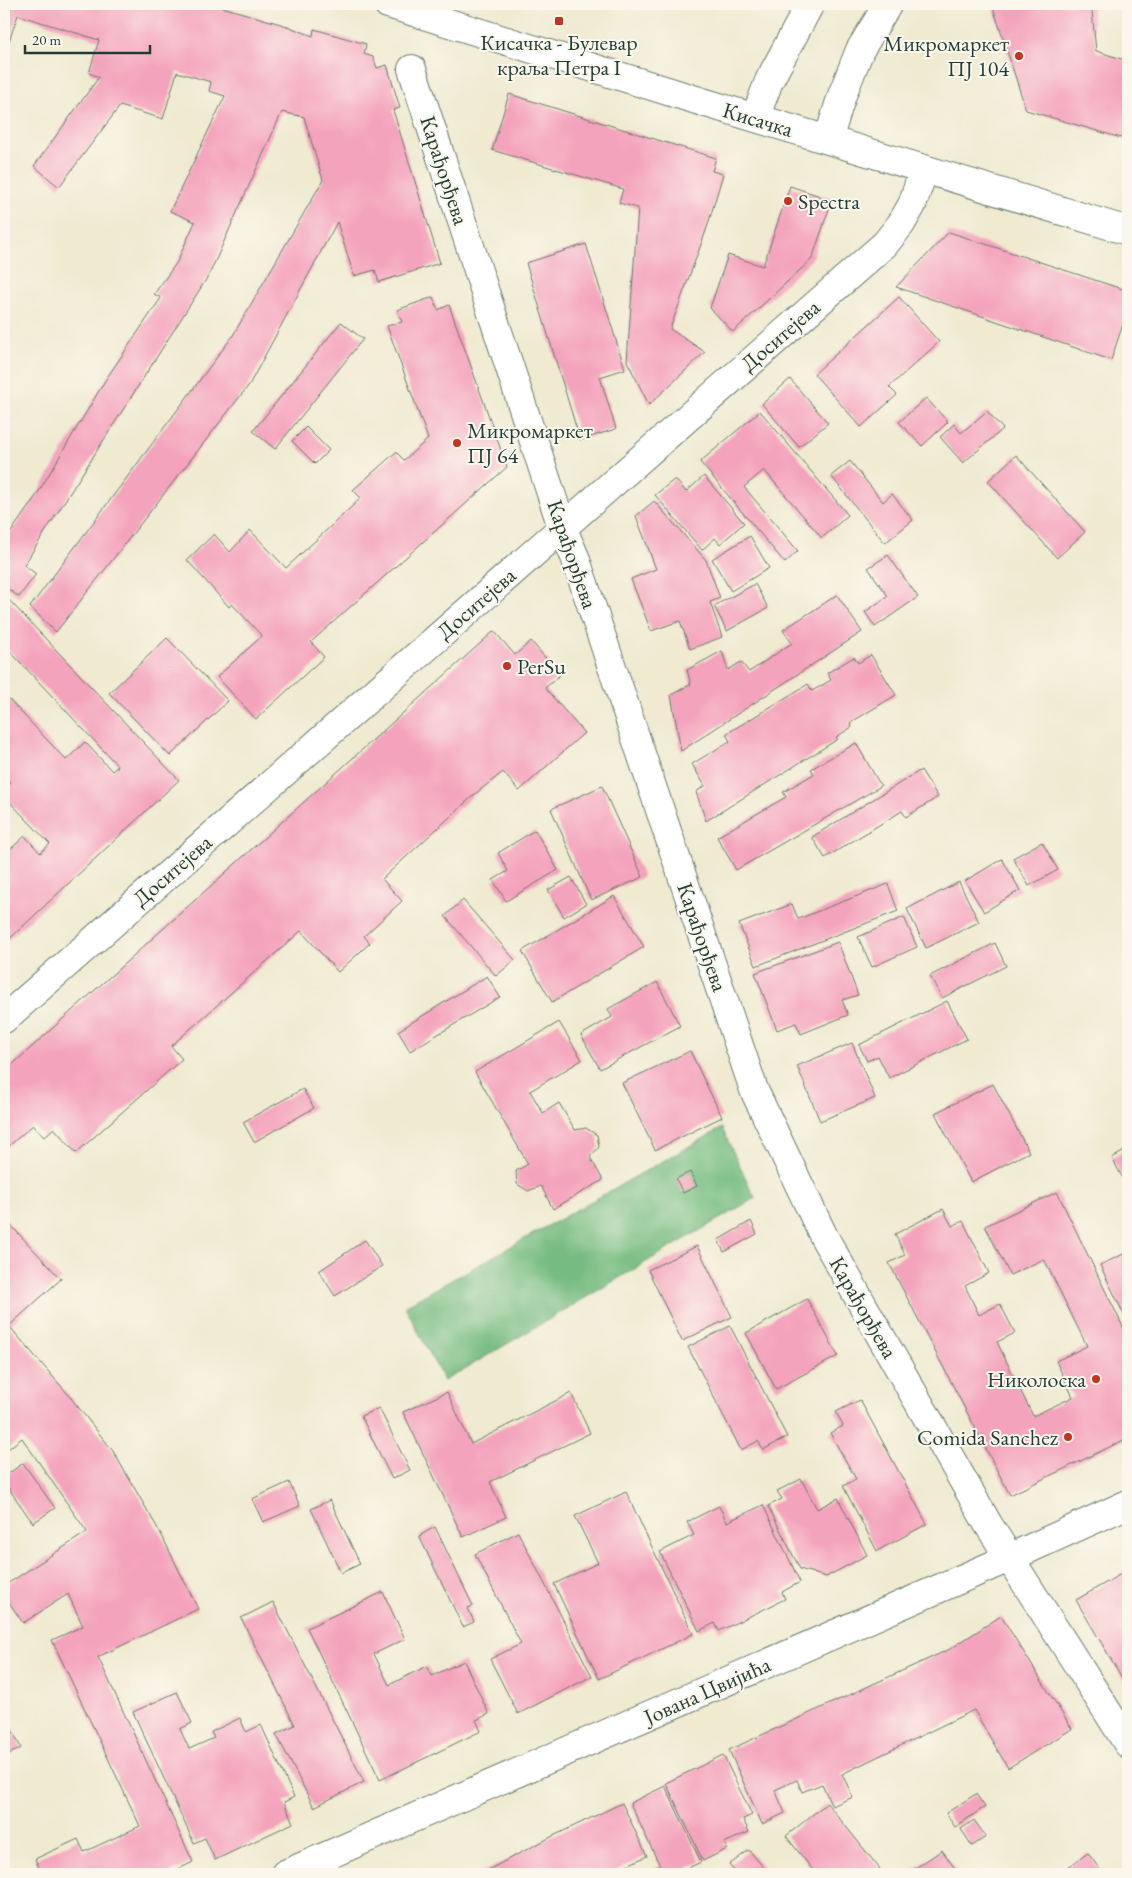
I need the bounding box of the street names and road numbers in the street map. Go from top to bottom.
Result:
street label: Кисачка [719,95,797,144]
street label: Карађорђева [413,112,476,229]
street label: Доситејева [735,293,826,378]
street label: Карађорђева [540,496,605,613]
street label: Доситејева [431,561,522,646]
street label: Доситејева [127,828,218,913]
street label: Карађорђева [670,879,735,996]
street label: Карађорђева [823,1251,905,1364]
street label: Јована Цвијића [637,1649,775,1732]

